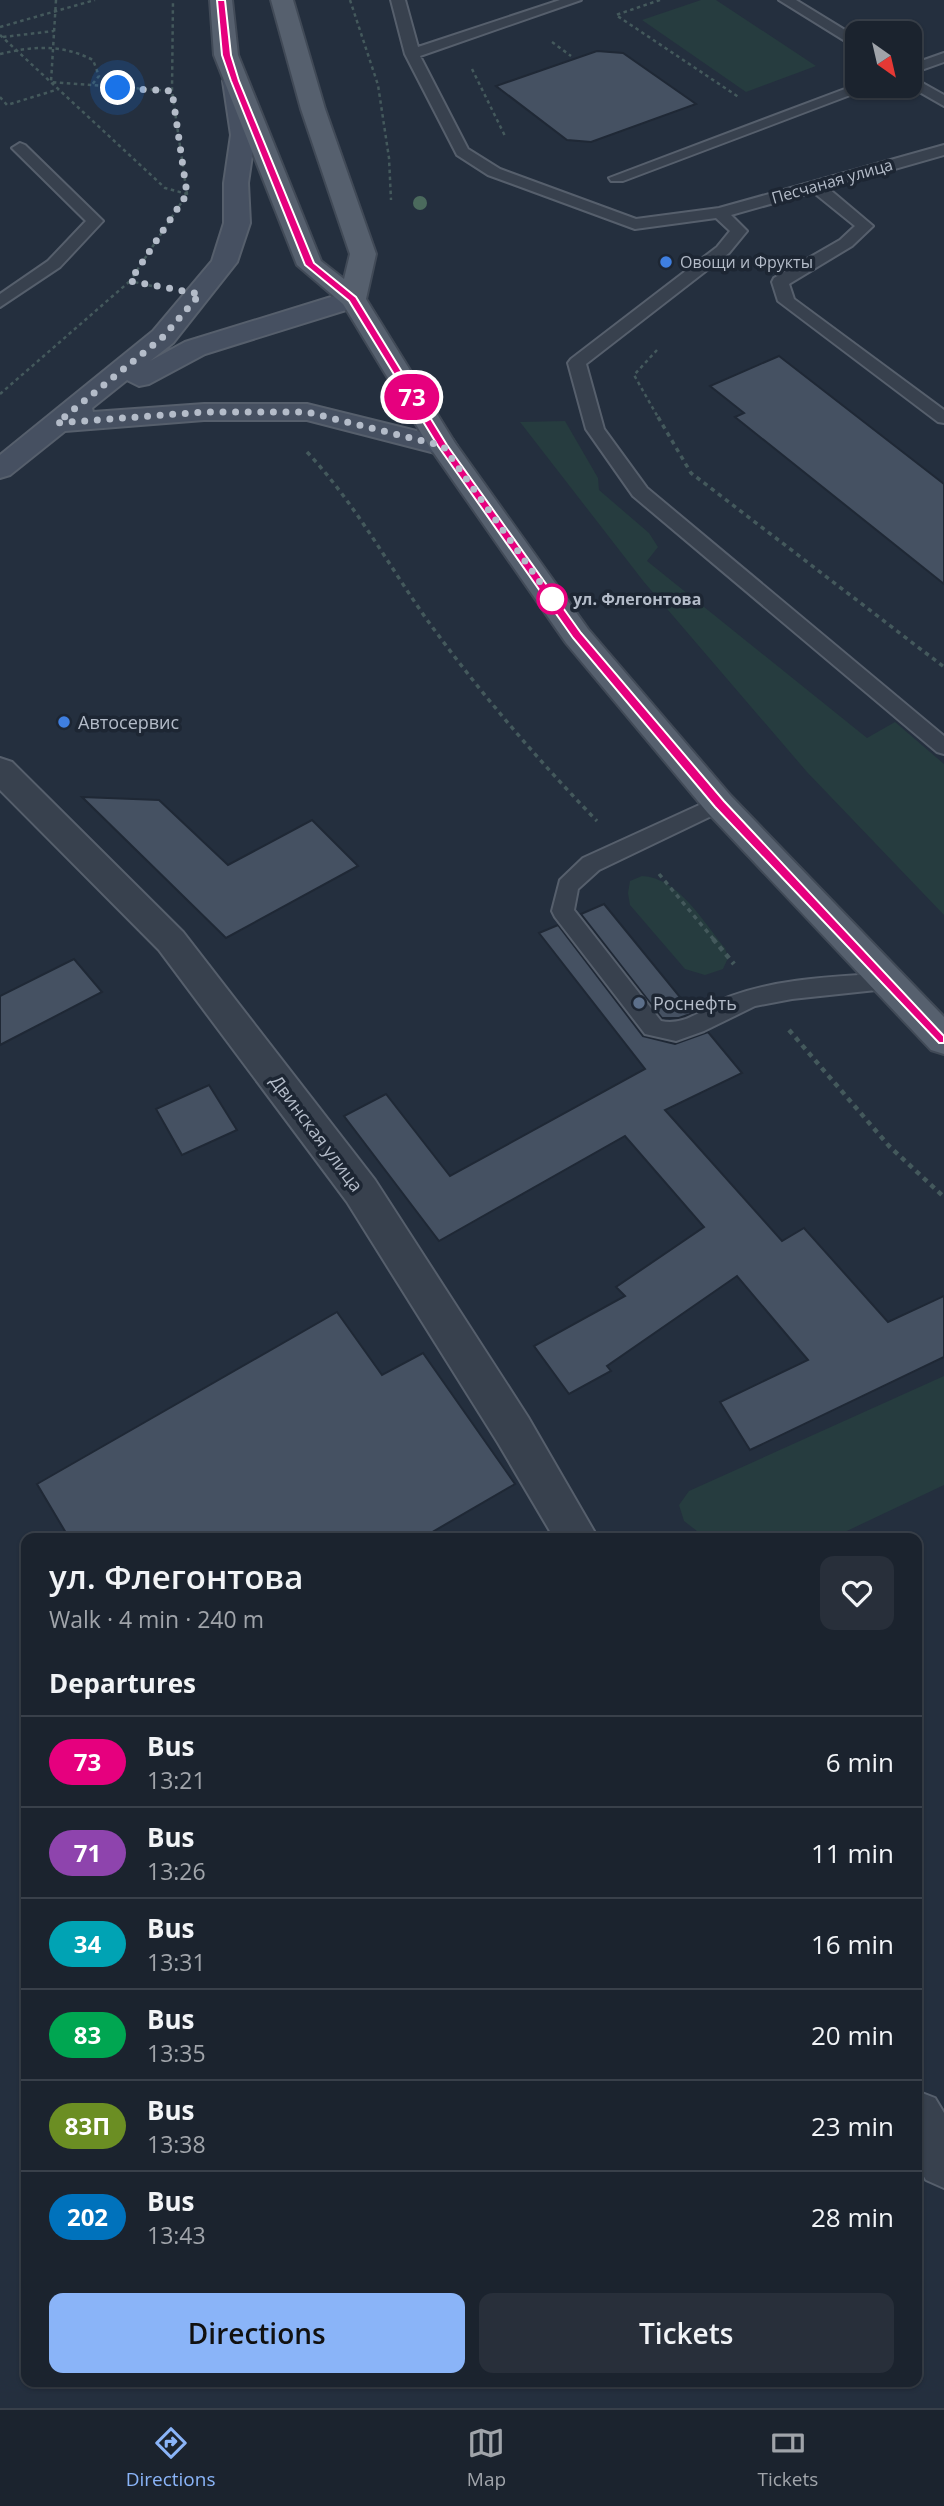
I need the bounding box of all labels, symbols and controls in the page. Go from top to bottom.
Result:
north arrow [845,21,922,98]
map controls [845,21,922,98]
your location [100,70,135,105]
street label: Песчаная улица [769,153,895,209]
place label: Овощи и Фрукты [680,251,813,273]
marker: Овощи и Фрукты [658,254,674,270]
line badge: 73 [380,374,444,420]
text: 73 [398,380,426,413]
marker: ул. Флегонтова [537,584,567,614]
place label: ул. Флегонтова [573,588,701,610]
place label: Автосервис [78,710,180,734]
marker: Автосервис [56,714,72,730]
place label: Роснефть [653,991,737,1015]
marker: Роснефть [631,995,647,1011]
street label: Двинская улица [265,1070,369,1196]
text: ул. Флегонтова [49,1554,303,1599]
button: heart [820,1556,894,1630]
text: Walk · 4 min · 240 m [49,1603,264,1635]
text: Departures [49,1665,196,1701]
text: Bus [147,1728,194,1764]
text: 6 min [826,1744,894,1780]
text: 73 [74,1745,101,1778]
text: 13:21 [147,1764,206,1796]
text: Bus [147,1819,194,1855]
text: 11 min [811,1835,894,1871]
text: 71 [74,1836,101,1869]
text: 13:26 [147,1855,206,1887]
text: Bus [147,1910,194,1946]
text: 16 min [811,1926,894,1962]
text: 34 [74,1927,101,1960]
text: 13:31 [147,1946,206,1978]
text: Bus [147,2001,194,2037]
text: 20 min [811,2017,894,2053]
text: 83 [74,2018,101,2051]
text: 13:35 [147,2037,206,2069]
text: Bus [147,2092,194,2128]
text: 23 min [811,2108,894,2144]
text: 83П [65,2109,110,2142]
text: 13:38 [147,2128,206,2160]
text: Bus [147,2183,194,2219]
text: 28 min [811,2199,894,2235]
text: 202 [67,2200,108,2233]
text: 13:43 [147,2219,206,2251]
button: Directions [49,2293,465,2373]
button: Tickets [479,2293,894,2373]
tab: Directions [126,2424,216,2492]
tab: Map [467,2424,506,2492]
tab: Tickets [757,2424,818,2492]

